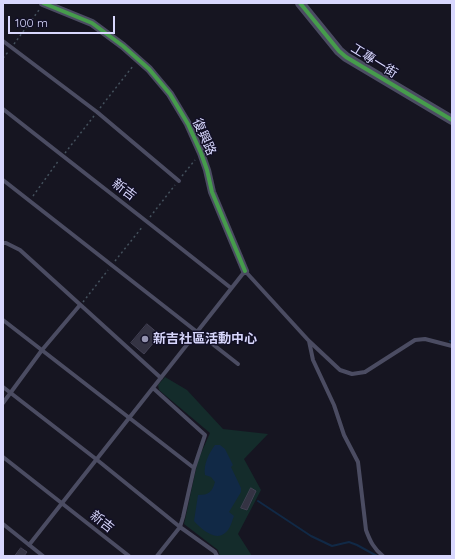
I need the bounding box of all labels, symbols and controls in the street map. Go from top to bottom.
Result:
scale bar [10,8,117,34]
text: 100 m [15,15,48,30]
street label: 工專一街 [348,41,400,81]
street label: 復興路 [189,116,219,158]
street label: 新吉 [109,176,139,204]
place label: 新吉社區活動中心 [153,331,257,347]
marker: 新吉社區活動中心 [140,334,150,344]
street label: 新吉 [87,508,117,536]

